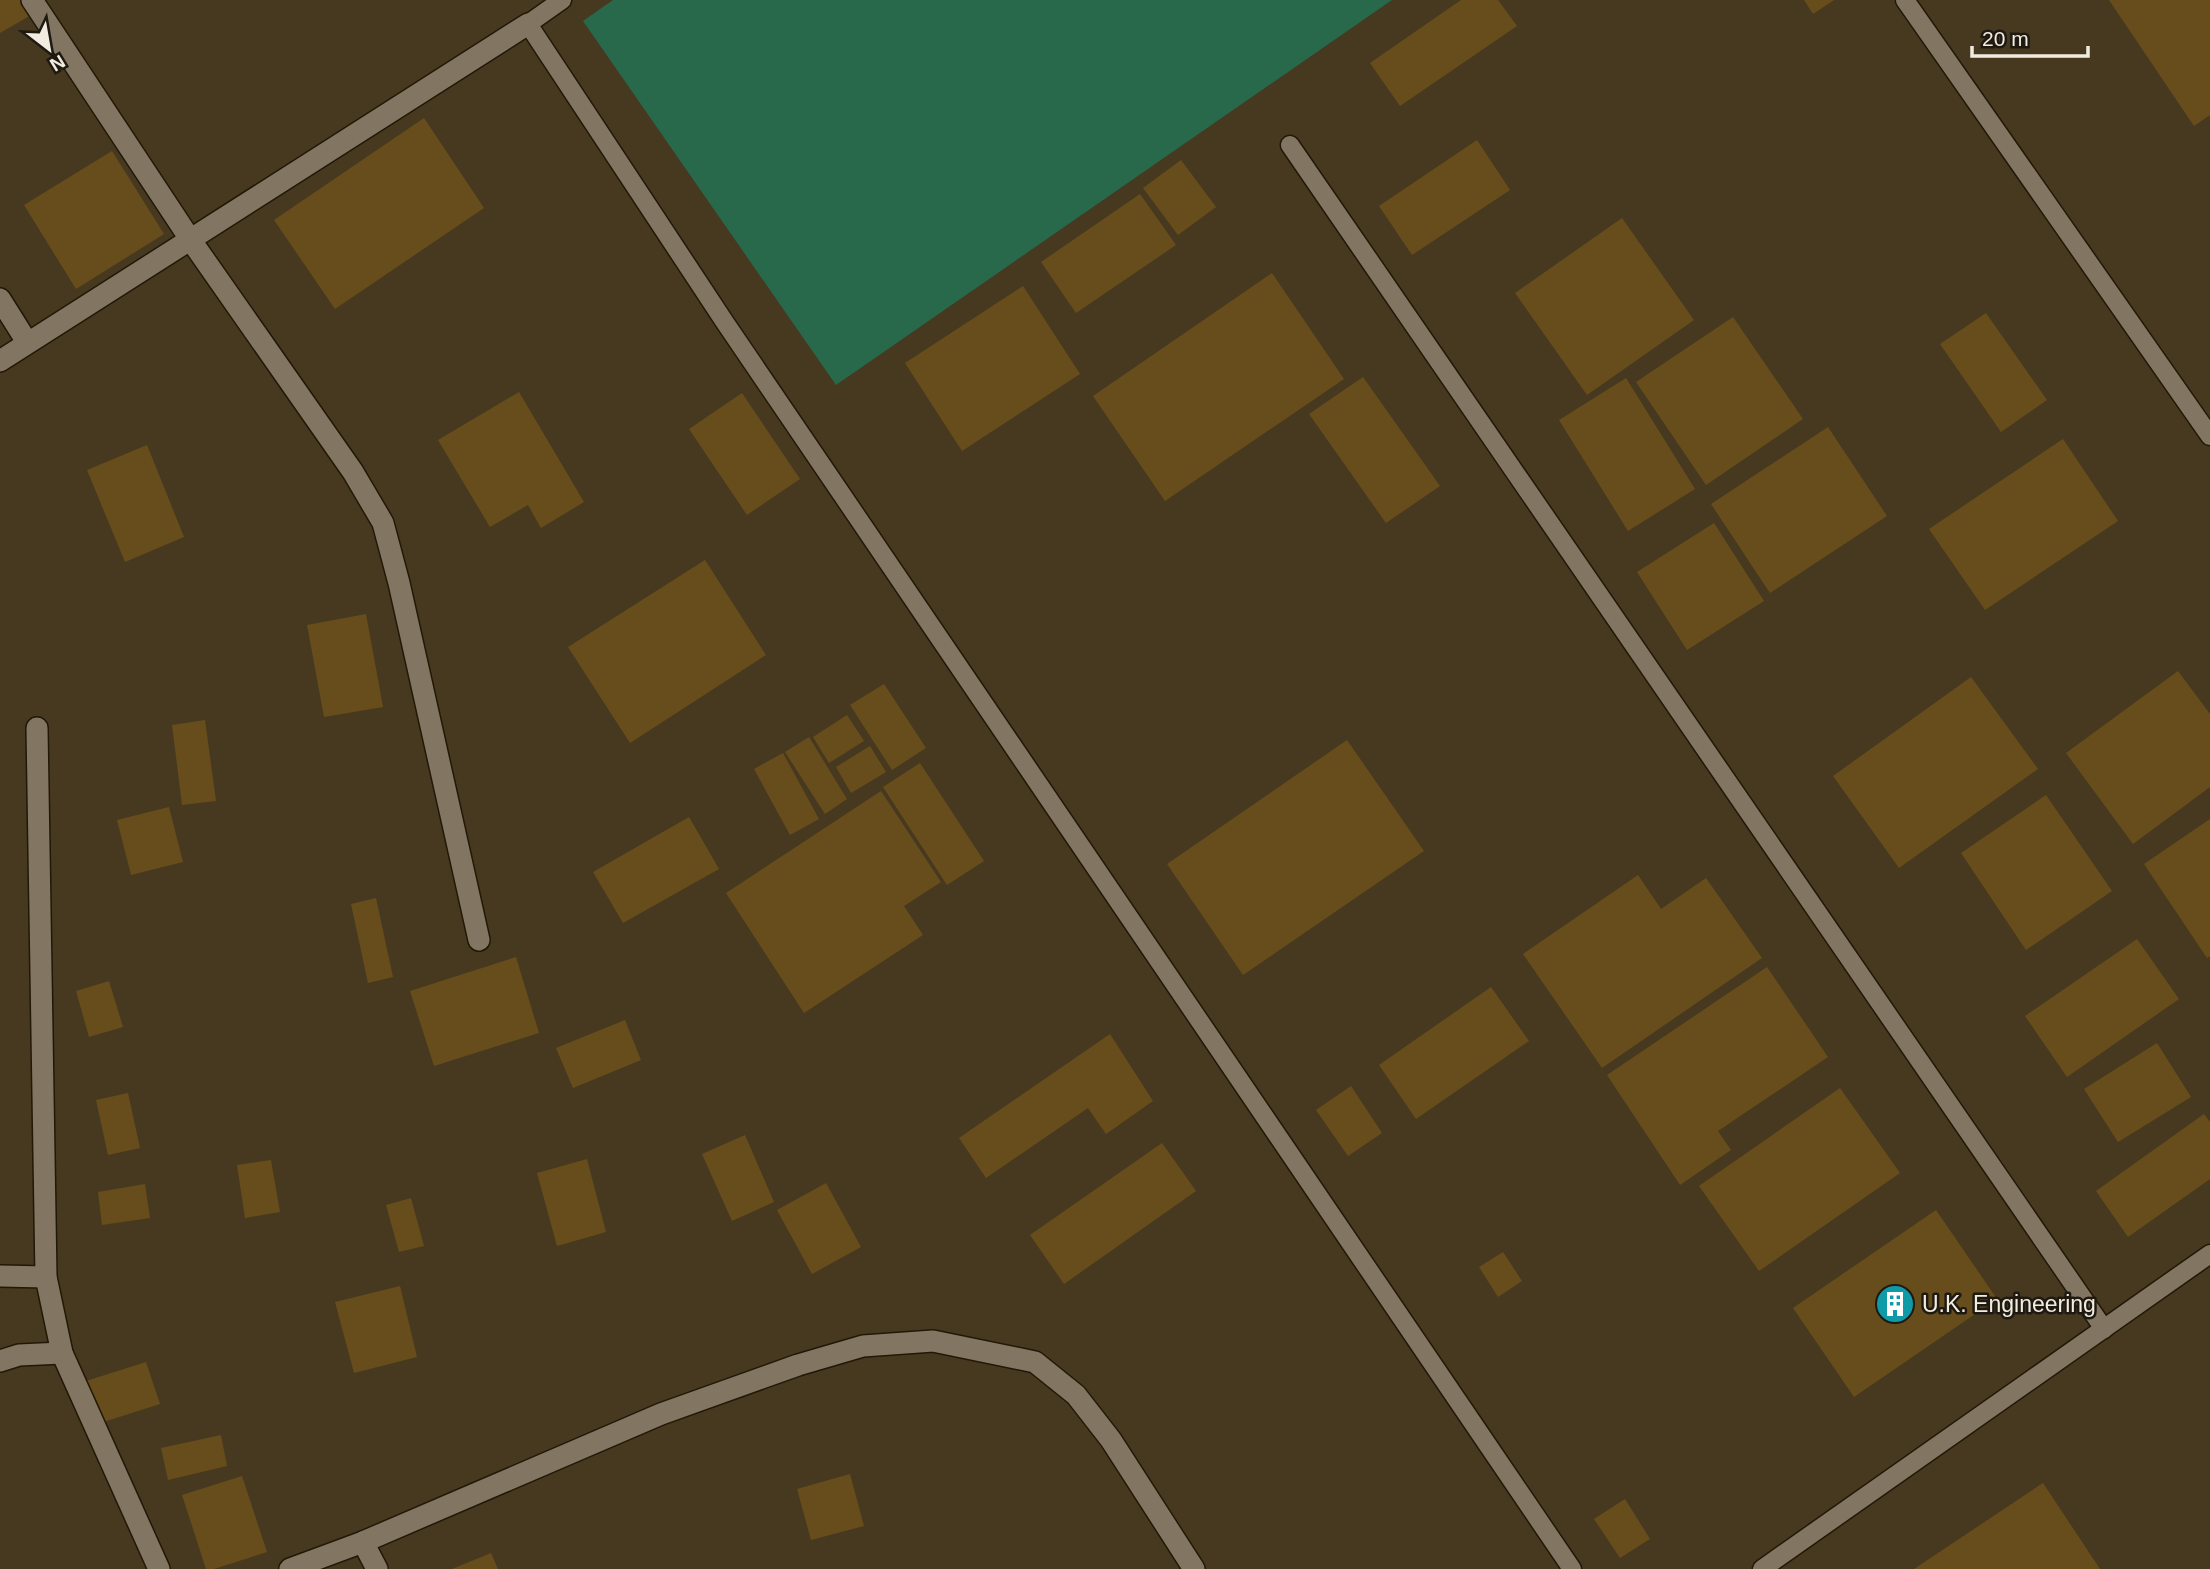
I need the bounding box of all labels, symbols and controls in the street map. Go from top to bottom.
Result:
north arrow [14,14,84,84]
scale bar [1972,14,2088,58]
text: 20 m [1982,27,2029,50]
text: N [46,51,69,76]
building icon: U.K. Engineering [1874,1283,1916,1325]
place label: U.K. Engineering [1922,1291,2096,1317]

